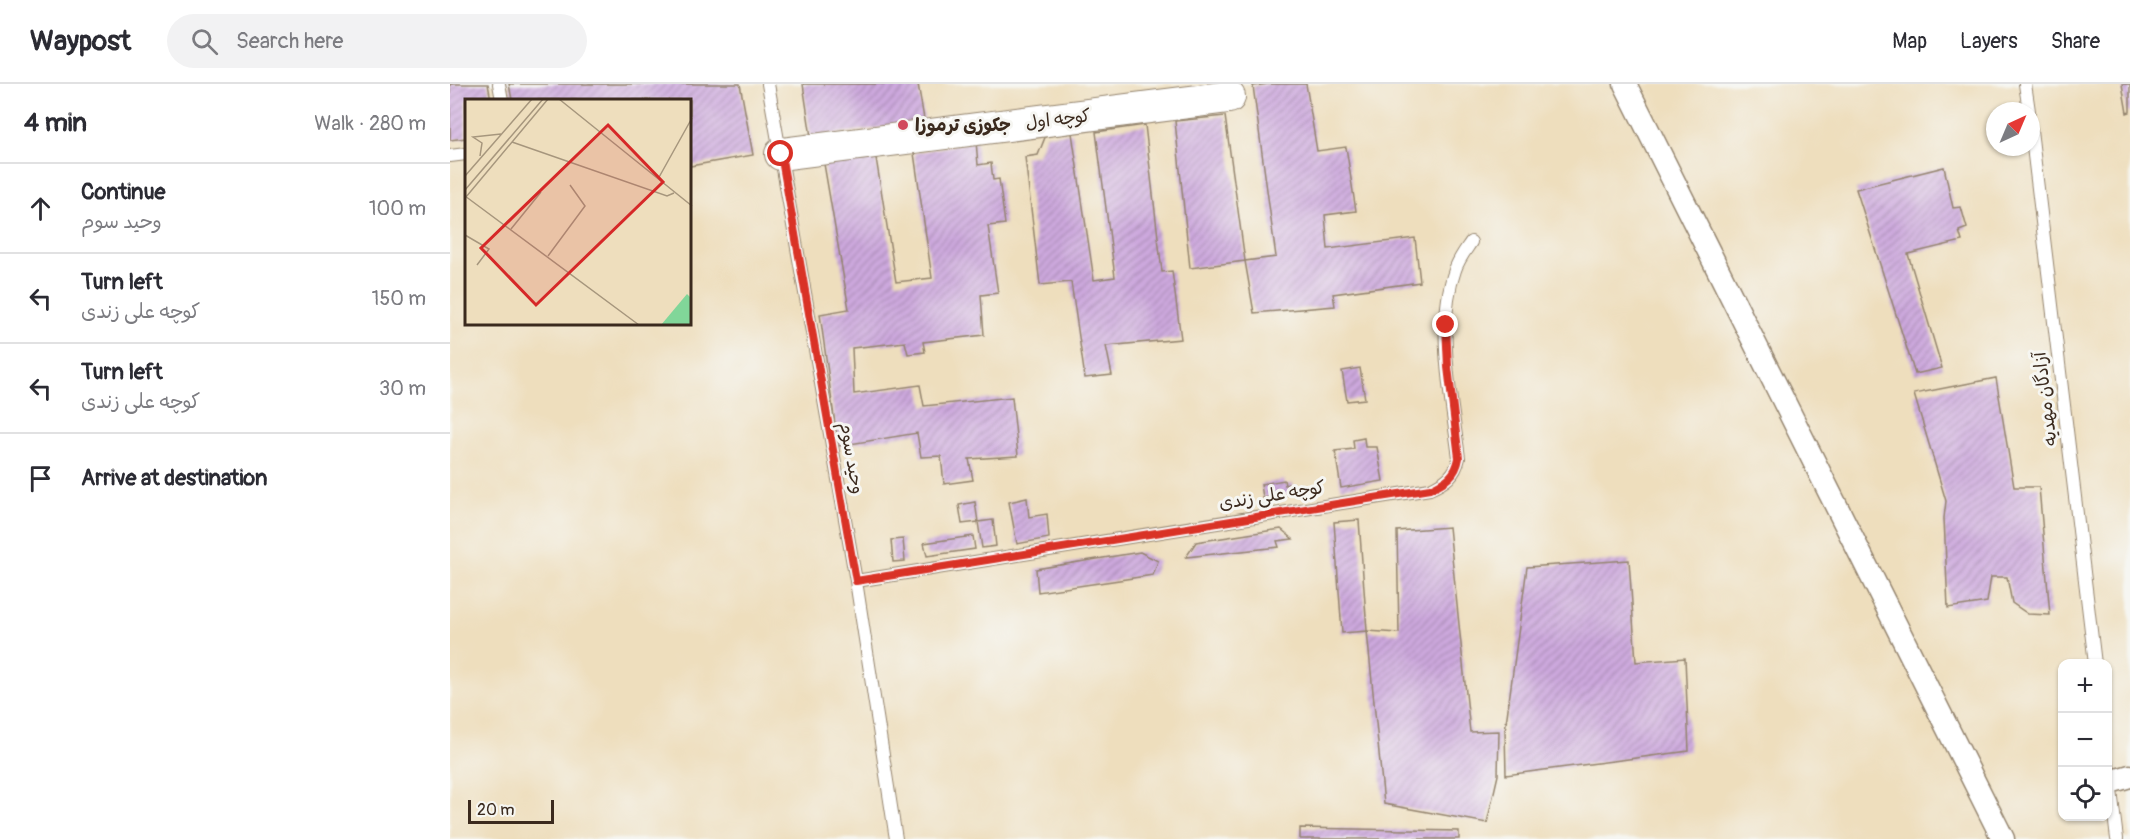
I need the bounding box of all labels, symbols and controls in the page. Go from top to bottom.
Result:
search box [167,14,587,68]
text: Waypost [30,24,131,59]
icon: search [188,25,221,58]
text: Search here [236,27,343,55]
text: Map [1892,28,1927,55]
text: Layers [1960,28,2018,55]
text: Share [2051,28,2100,55]
inset map [465,99,692,326]
north arrow [1986,102,2040,156]
street label: کوچه اول [1024,104,1092,135]
text: 4 min [24,107,87,139]
text: Walk · 280 m [314,111,426,136]
place label: جکوزی ترموزا [915,114,1011,137]
marker: جکوزی ترموزا [896,118,910,132]
route start [767,140,793,166]
text: Continue [81,178,165,206]
icon: ahead [24,192,57,225]
text: 100 m [369,196,426,221]
text: وحید سوم [81,209,162,234]
text: Turn left [81,268,163,296]
icon: left [24,282,57,315]
text: 150 m [372,286,426,311]
text: کوچه علی زندی [81,299,200,324]
route end [1432,311,1458,337]
street label: آزادگان مهدیه [2028,349,2063,447]
text: Turn left [81,358,163,386]
icon: left [24,372,57,405]
text: 30 m [379,376,426,401]
text: کوچه علی زندی [81,389,200,414]
street label: وحید سوم [832,420,869,496]
icon: arrive [24,462,57,495]
text: Arrive at destination [81,464,267,492]
street label: کوچه علی زندی [1217,476,1327,515]
map controls [2058,659,2112,821]
button: + [2058,659,2112,713]
button: − [2058,713,2112,767]
button: locate [2058,767,2112,821]
scale bar [468,797,554,824]
text: 20 m [477,800,515,820]

